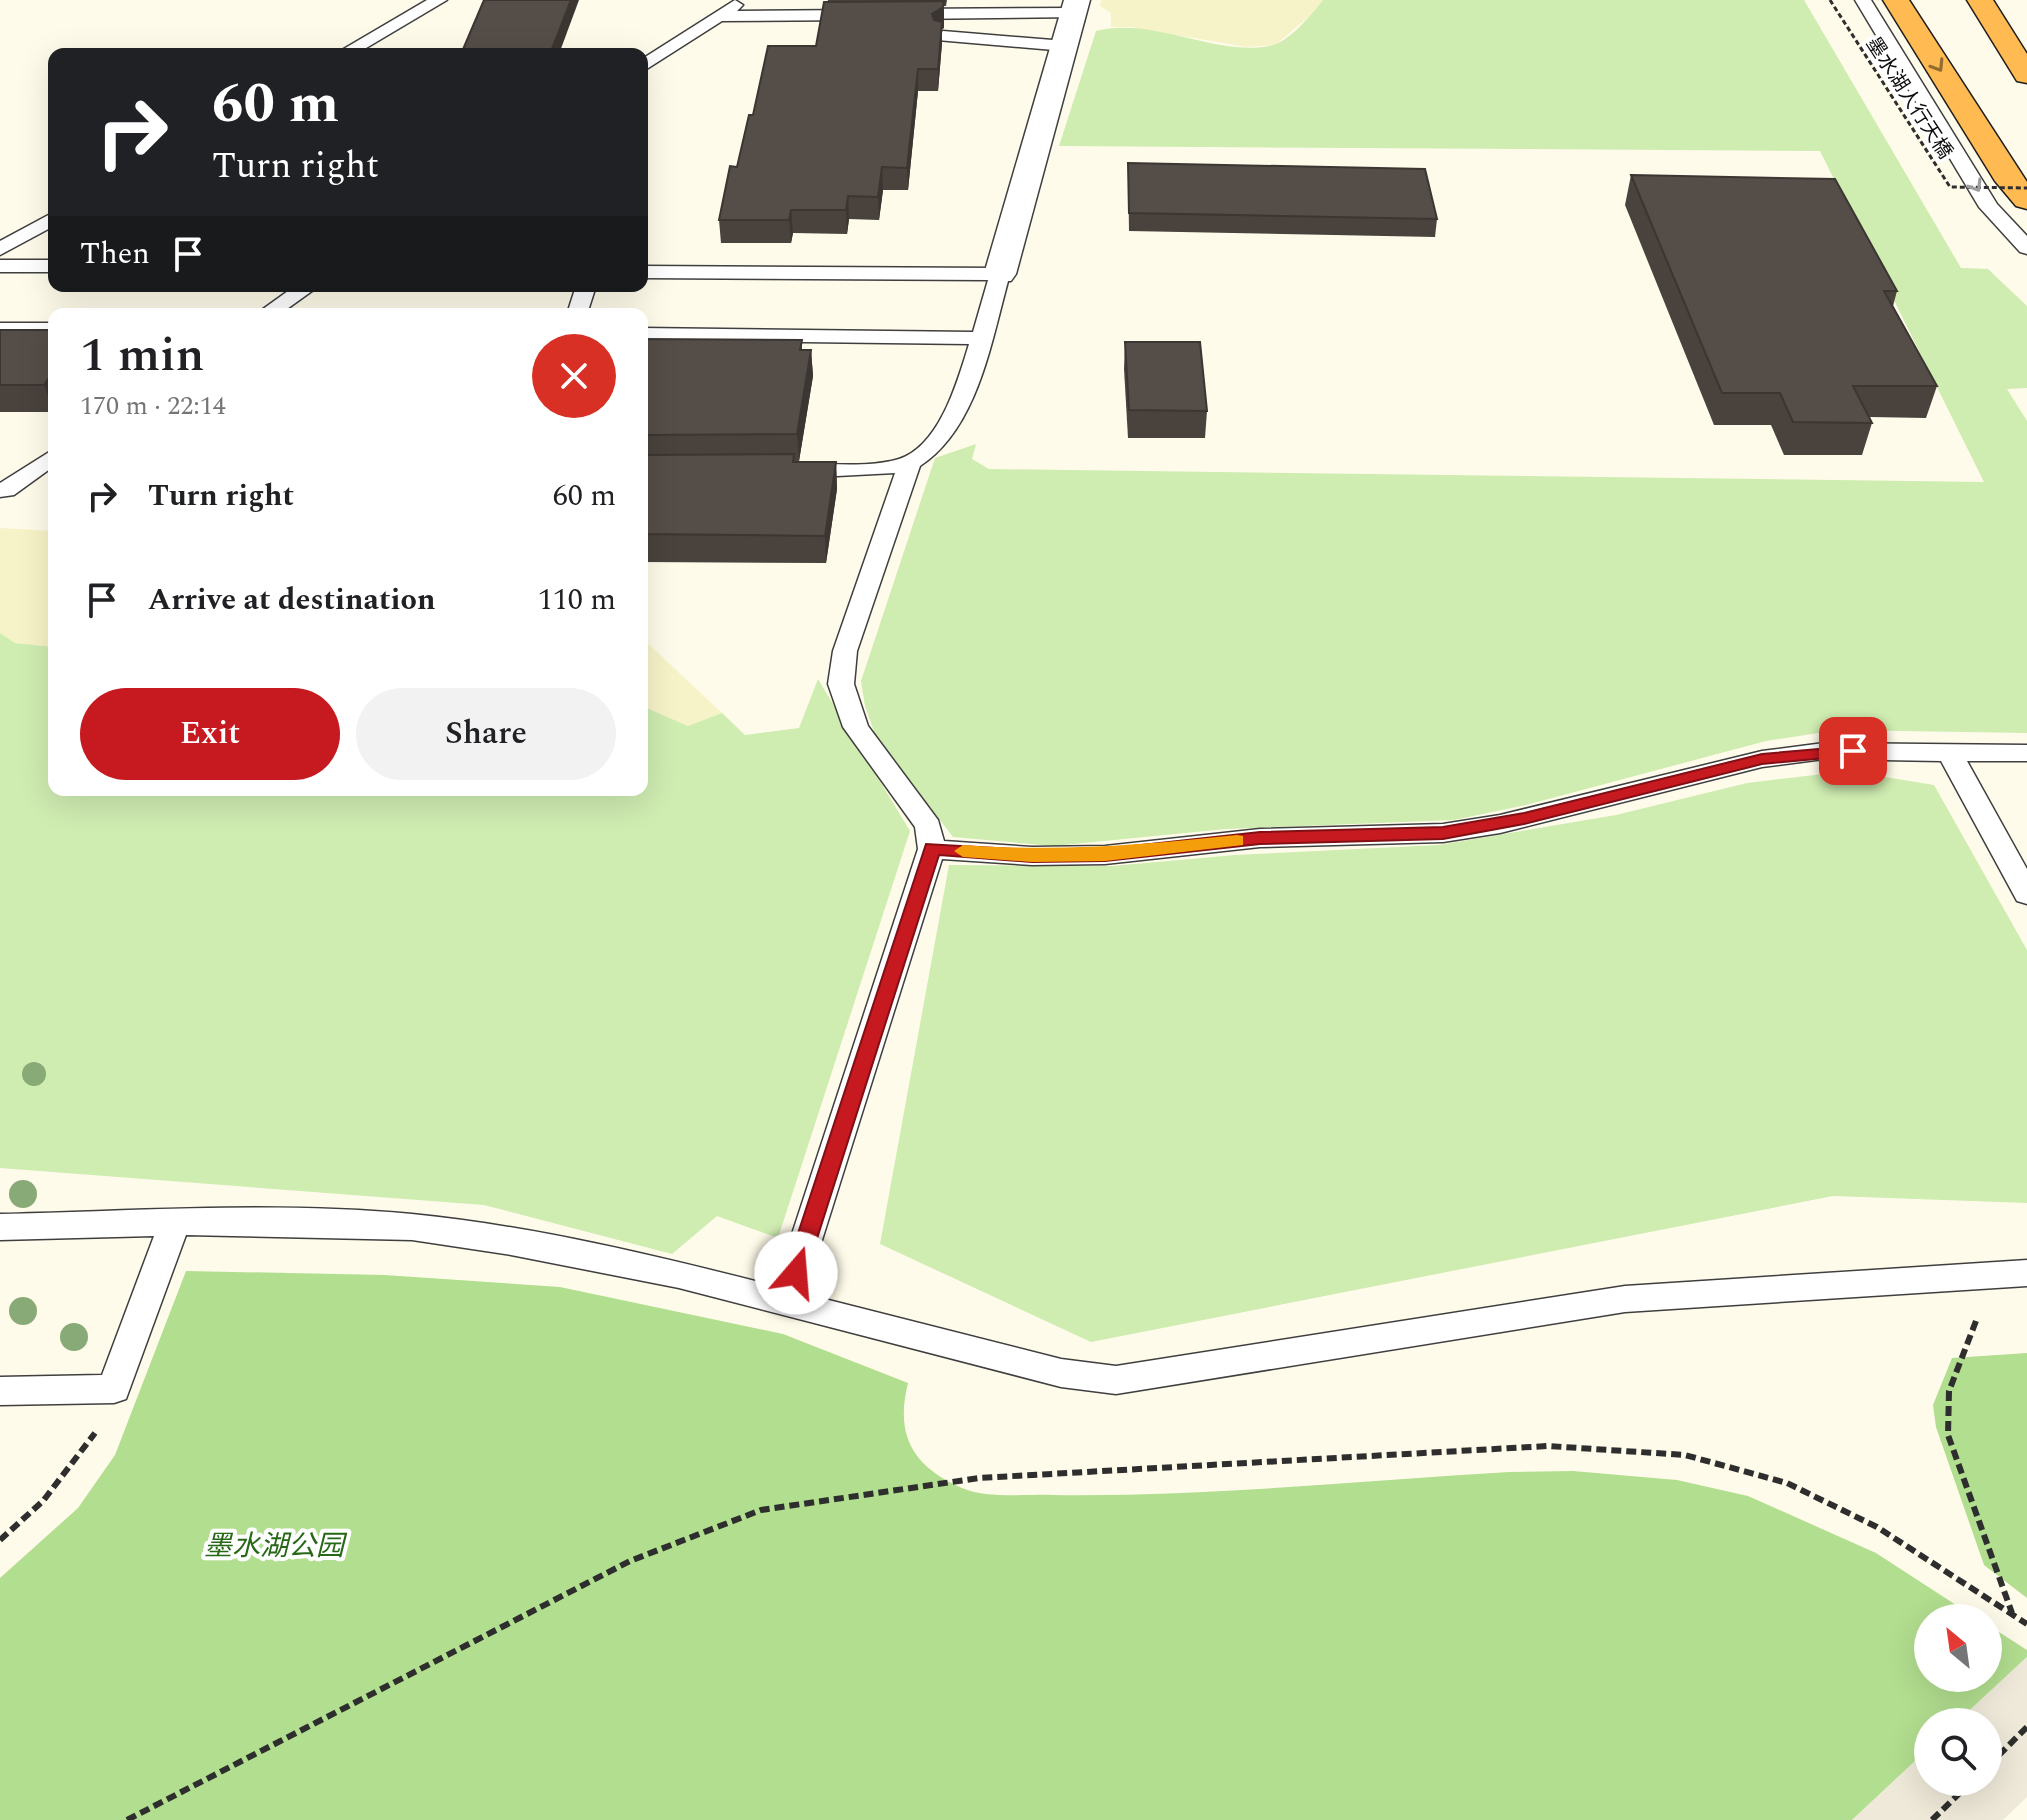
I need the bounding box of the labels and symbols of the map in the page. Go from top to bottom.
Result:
street label: 墨水湖人行天橋 [1858,31,1960,165]
one-way arrow [1928,57,1943,72]
one-way arrow [1967,177,1982,192]
pin [1819,717,1887,785]
position arrow [754,1231,838,1315]
park label: 墨水湖公园 [204,1525,348,1568]
north arrow [1914,1604,2002,1692]

